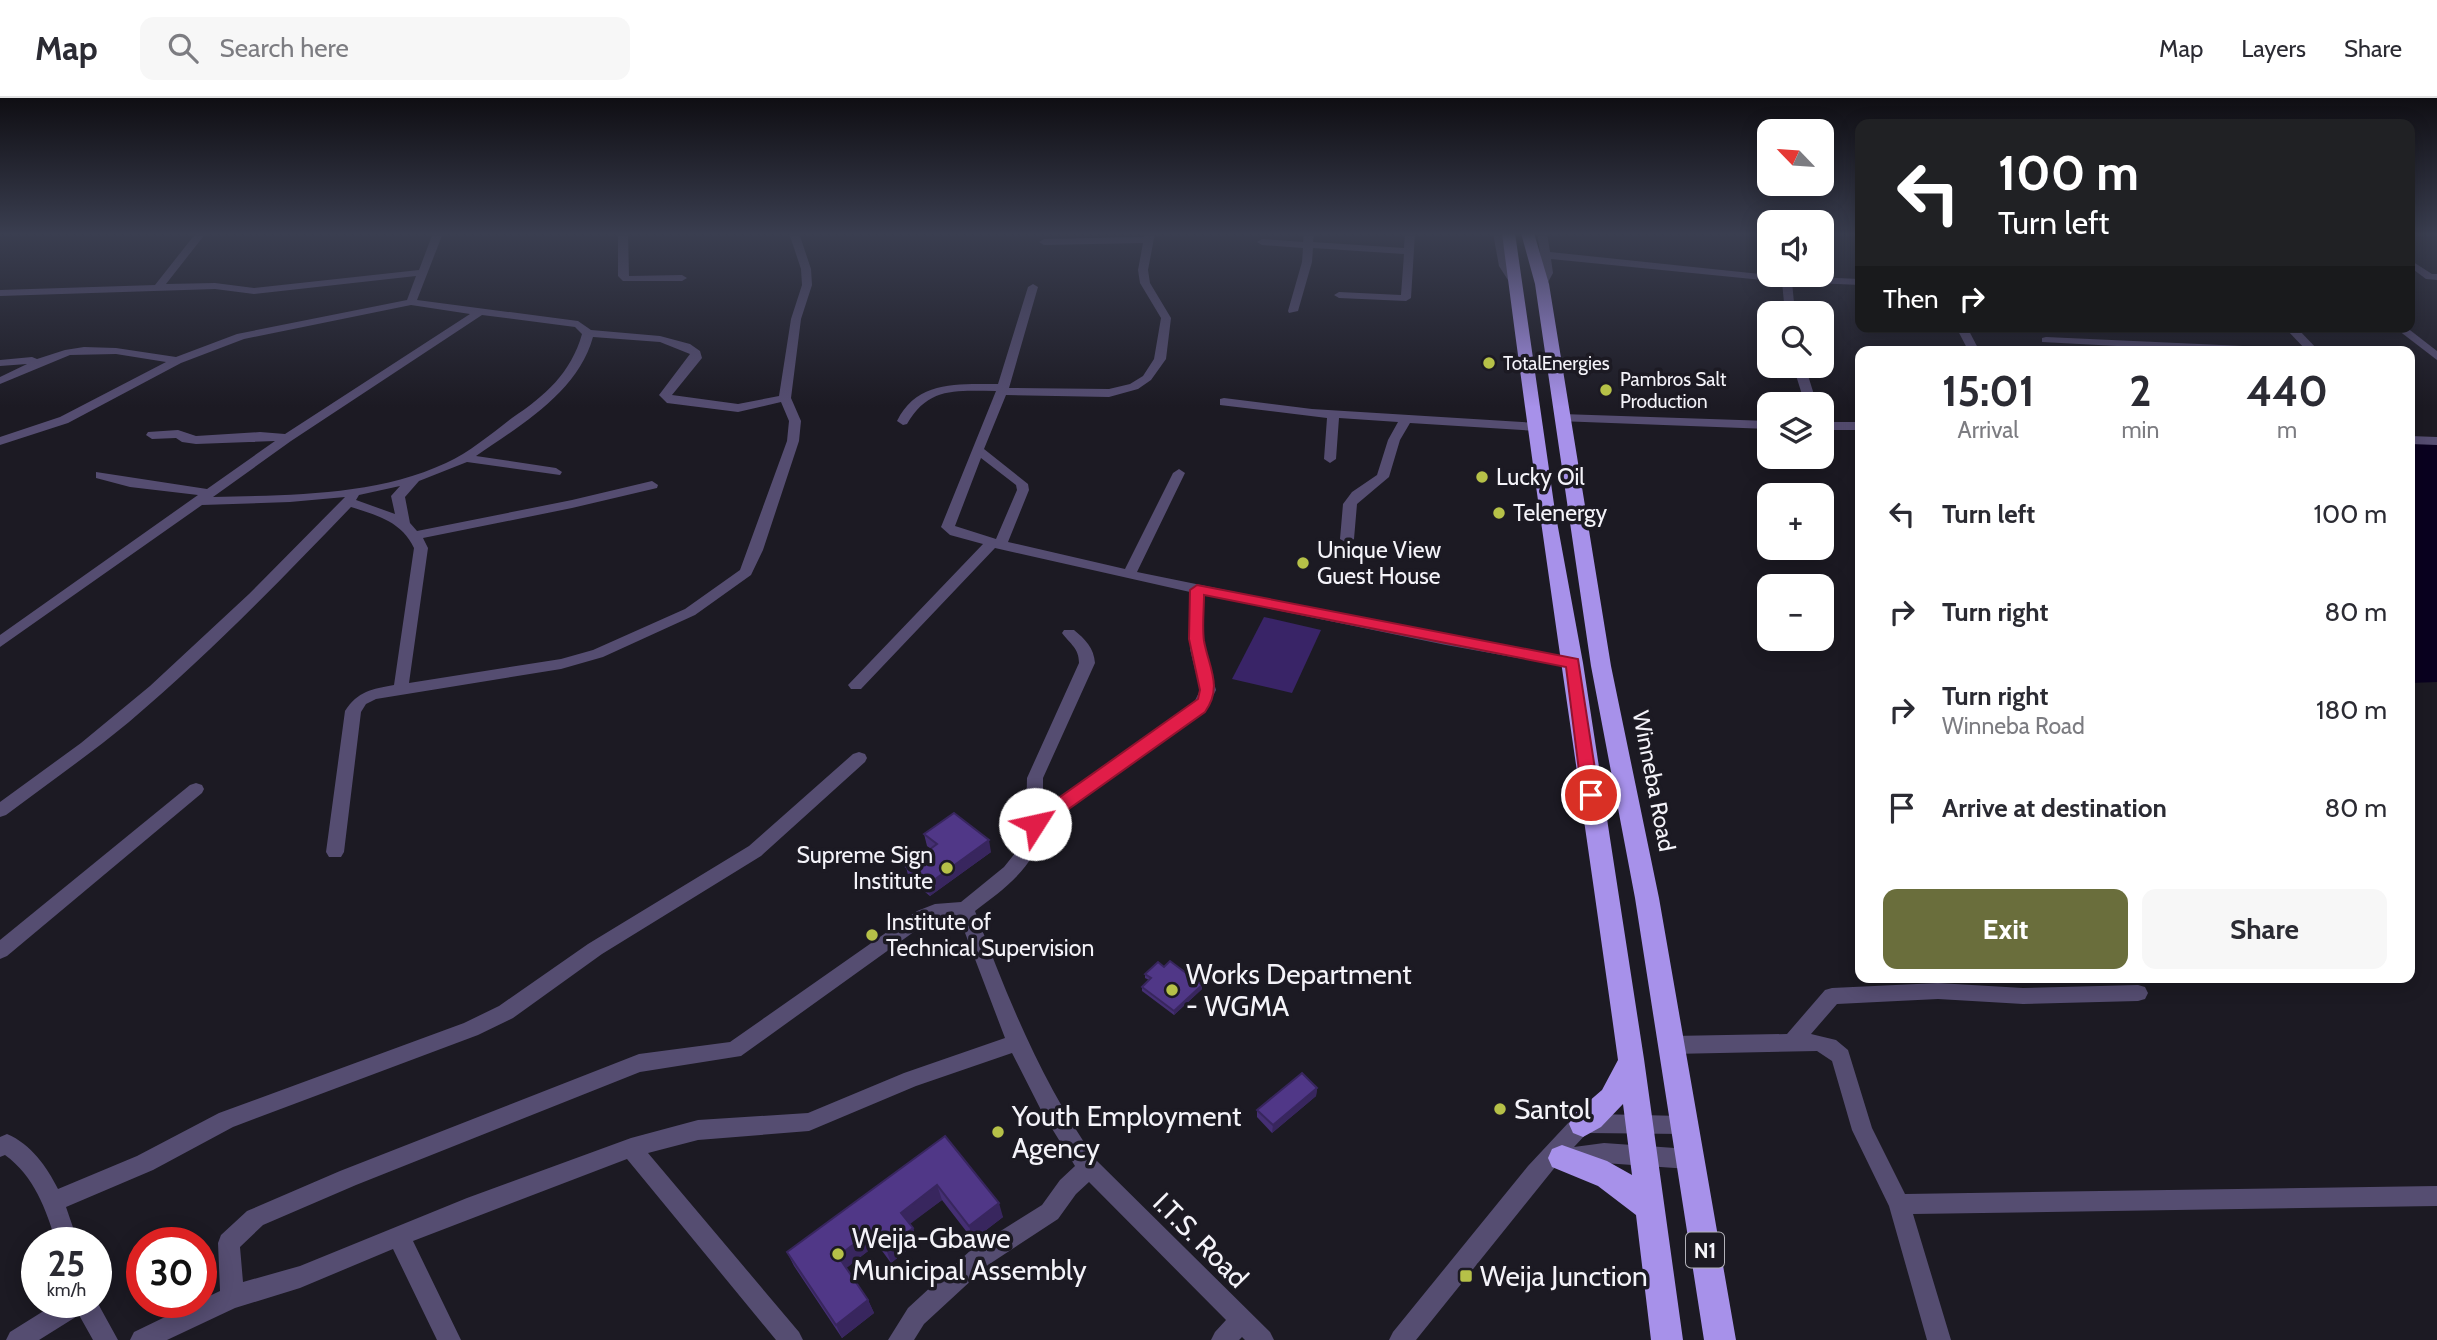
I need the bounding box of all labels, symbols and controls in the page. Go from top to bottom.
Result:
search box [140,17,630,80]
text: Map [35,28,98,68]
icon: search [164,29,202,67]
text: Search here [220,32,349,64]
text: Map [2159,34,2203,63]
text: Layers [2241,34,2306,63]
text: Share [2344,34,2402,63]
north arrow [1757,119,1834,196]
map controls [1757,119,1834,651]
text: 100 m [1998,143,2139,202]
icon: left [1883,147,1974,238]
text: Turn left [1998,203,2109,242]
button: sound [1757,210,1834,287]
icon: right [1953,280,1991,318]
text: Then [1883,283,1939,315]
button: search [1757,301,1834,378]
place label: TotalEnergies [1503,352,1610,375]
marker: TotalEnergies [1481,355,1497,371]
text: 15:01 [1942,365,2034,417]
text: 2 [2129,365,2151,417]
text: 440 [2246,365,2328,417]
place label: Pambros Salt Production [1620,368,1727,413]
marker: Pambros Salt Production [1598,382,1614,398]
button: layers [1757,392,1834,469]
text: Arrival [1958,416,2019,444]
text: min [2121,416,2159,444]
text: m [2277,416,2297,444]
place label: Lucky Oil [1496,463,1585,491]
marker: Lucky Oil [1474,469,1490,485]
button: + [1757,483,1834,560]
icon: left [1883,495,1921,533]
text: Turn left [1942,498,2035,530]
text: 100 m [2314,498,2387,530]
place label: Telenergy [1513,499,1608,527]
marker: Telenergy [1491,505,1507,521]
place label: Unique View Guest House [1317,536,1442,590]
marker: Unique View Guest House [1295,555,1311,571]
button: − [1757,574,1834,651]
icon: right [1883,593,1921,631]
text: Turn right [1942,596,2048,628]
text: 80 m [2324,596,2387,628]
text: Turn right [1942,680,2048,712]
icon: right [1883,691,1921,729]
text: 180 m [2316,694,2387,726]
street label: Winneba Road [1627,708,1681,854]
text: Winneba Road [1942,712,2085,740]
pin [1561,765,1621,825]
icon: arrive [1572,776,1610,814]
position arrow [998,787,1072,861]
icon: arrive [1883,789,1921,827]
text: Arrive at destination [1942,792,2167,824]
text: 80 m [2324,792,2387,824]
place label: Supreme Sign Institute [796,841,933,895]
marker: Supreme Sign Institute [939,860,955,876]
button: Exit [1883,889,2128,969]
button: Share [2142,889,2387,969]
place label: Institute of Technical Supervision [886,908,1094,962]
marker: Institute of Technical Supervision [864,927,880,943]
place label: Works Department - WGMA [1186,957,1412,1023]
marker: Works Department - WGMA [1164,982,1180,998]
place label: Santol [1514,1092,1591,1126]
place label: Youth Employment Agency [1011,1099,1241,1165]
marker: Santol [1492,1101,1508,1117]
marker: Youth Employment Agency [990,1124,1006,1140]
street label: I.T.S. Road [1146,1185,1256,1295]
place label: Weija-Gbawe Municipal Assembly [852,1221,1087,1287]
speed limit sign: 30 [126,1227,217,1318]
road number: N1 [1686,1232,1724,1268]
text: 25 [48,1242,85,1285]
marker: Weija-Gbawe Municipal Assembly [830,1246,846,1262]
place label: Weija Junction [1480,1259,1648,1293]
marker: Weija Junction [1458,1268,1474,1284]
text: km/h [47,1279,86,1301]

